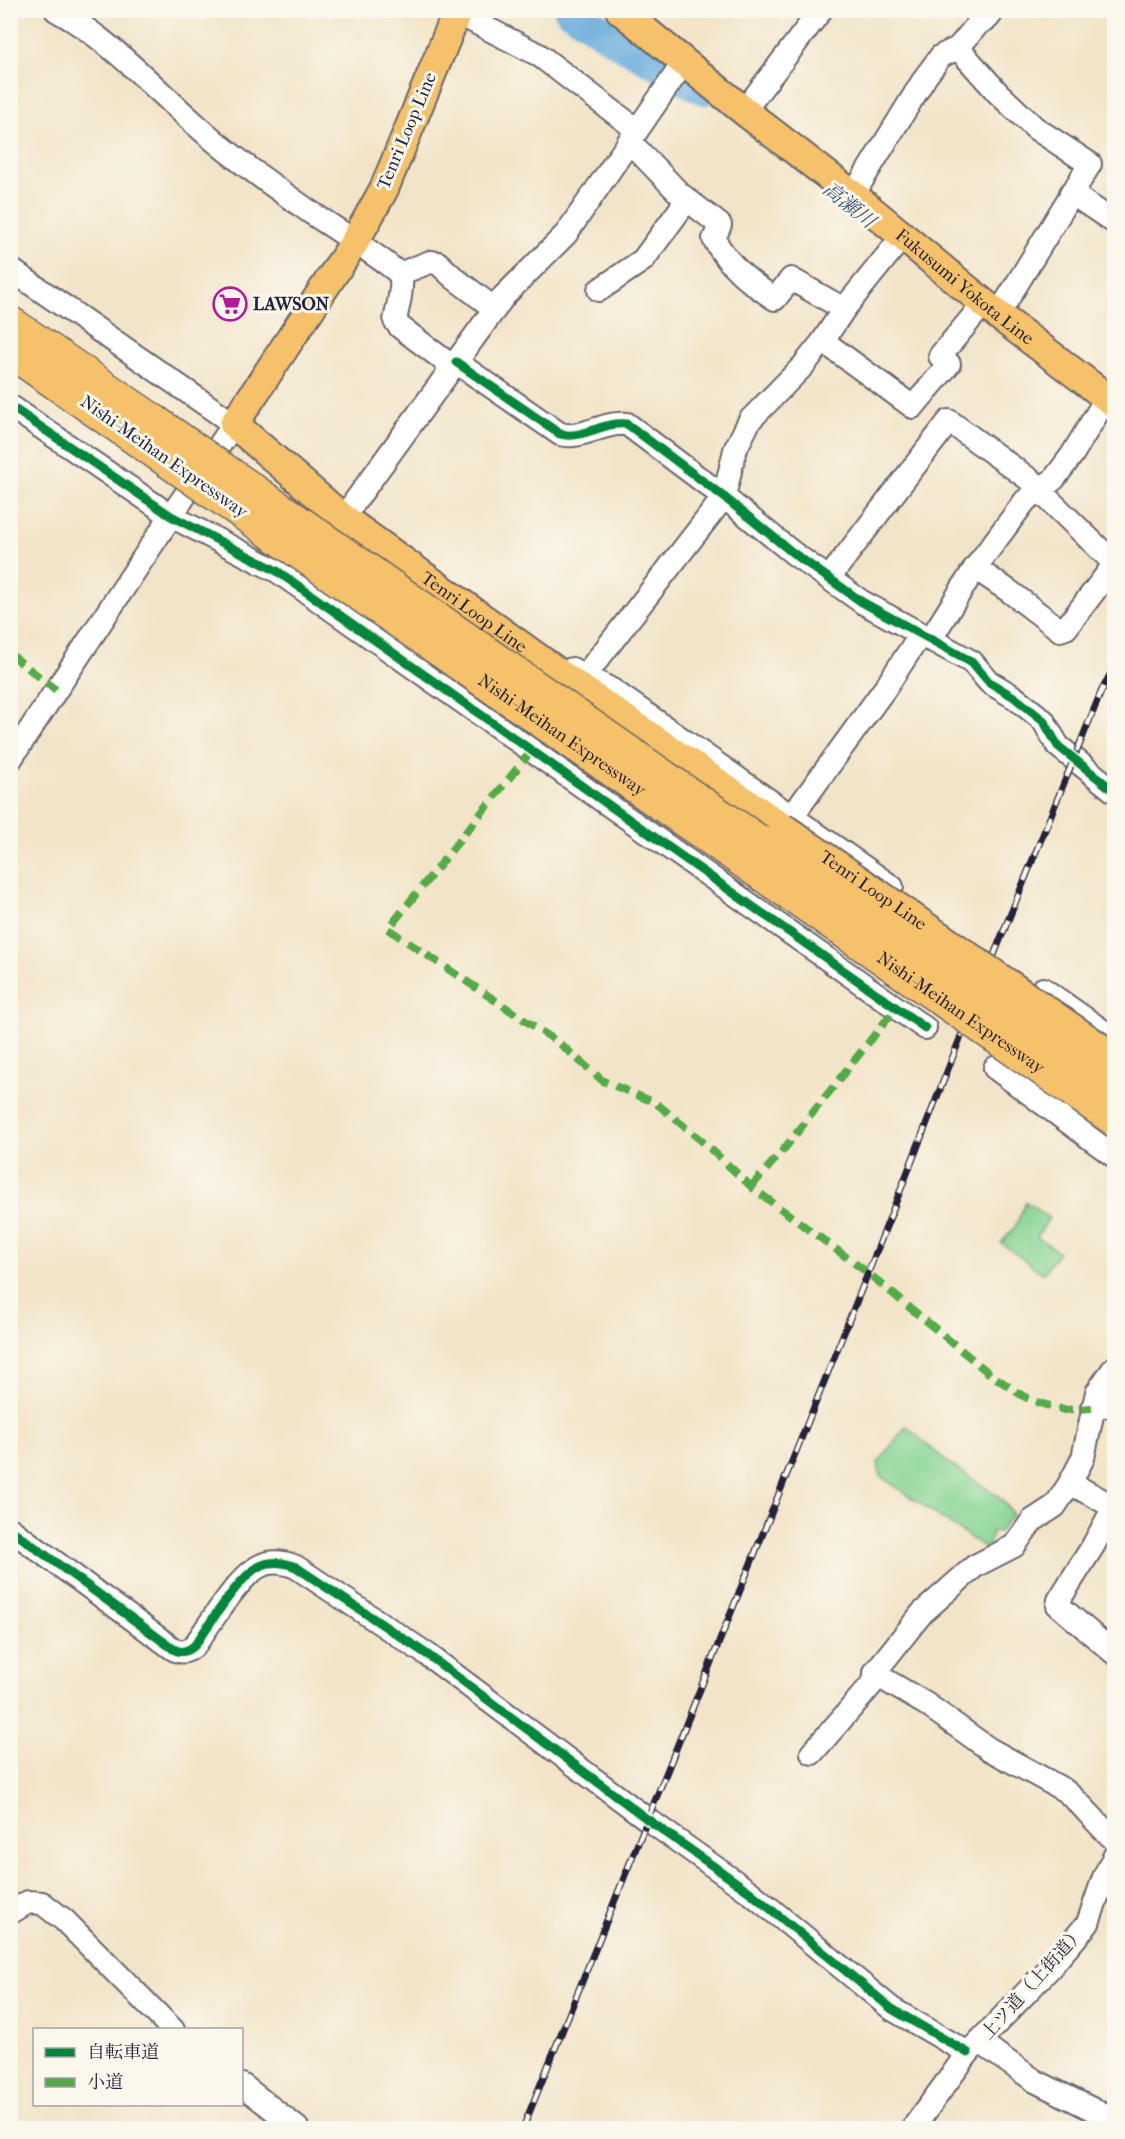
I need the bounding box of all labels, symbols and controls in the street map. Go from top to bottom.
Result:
street label: Tenri Loop Line [373,69,441,193]
water label: 高瀬川 [818,177,881,234]
street label: Fukusumi Yokota Line [891,224,1038,349]
supermarket icon: LAWSON [212,286,248,322]
place label: LAWSON [253,294,330,315]
street label: Nishi-Meihan Expressway [76,391,253,524]
street label: Tenri Loop Line [417,567,531,657]
street label: Nishi-Meihan Expressway [474,669,651,801]
street label: Tenri Loop Line [816,846,931,935]
street label: Nishi-Meihan Expressway [873,947,1050,1079]
street label: 上ツ道（上街道） [977,1922,1089,2044]
legend [33,2028,243,2106]
text: 自転車道 [87,2042,159,2063]
text: 小道 [87,2072,123,2093]

